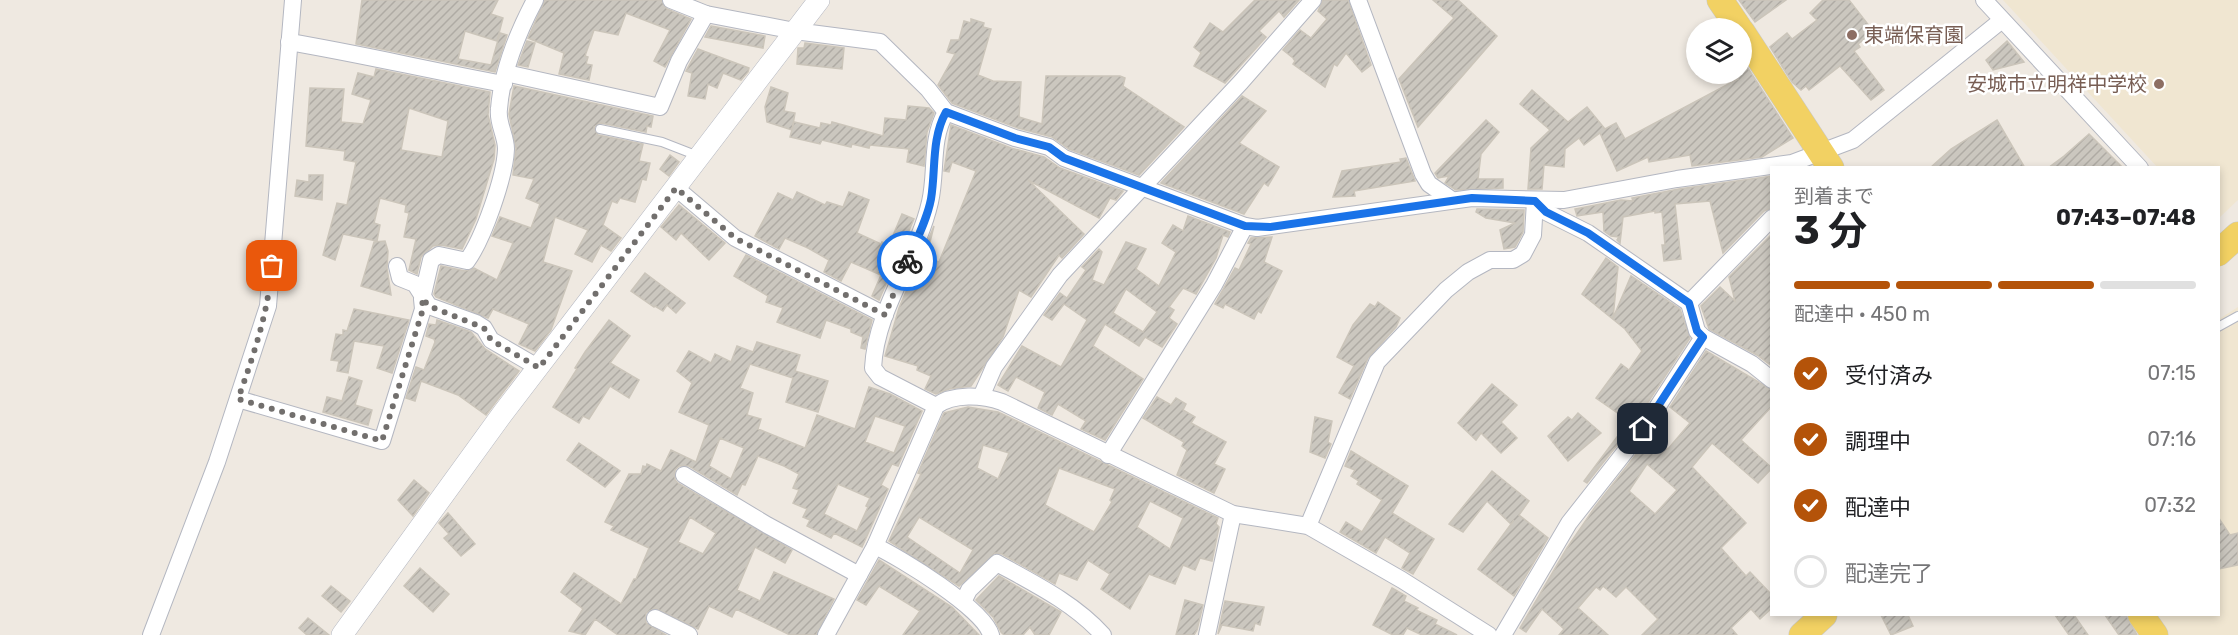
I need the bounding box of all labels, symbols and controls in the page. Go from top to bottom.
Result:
map controls [1686,18,1752,84]
button: layers [1686,18,1752,84]
place label: 東端保育園 [1864,23,1964,47]
marker: 東端保育園 [1845,28,1859,42]
place label: 安城市立明祥中学校 [1967,72,2147,96]
marker: 安城市立明祥中学校 [2152,77,2166,91]
text: 到着まで [1794,184,1874,208]
text: 07:43–07:48 [2056,204,2196,231]
text: 3 分 [1794,208,1867,254]
courier [877,231,937,291]
pin [246,240,297,291]
icon: bike [891,245,924,278]
icon: bag [255,249,288,282]
text: 配達中 · 450 m [1794,302,1930,326]
icon: check [1794,357,1827,390]
text: 07:15 [2147,361,2196,385]
text: 受付済み [1845,362,1933,389]
pin [1617,403,1668,454]
icon: home [1626,412,1659,445]
icon: check [1794,423,1827,456]
text: 07:16 [2147,427,2196,451]
text: 調理中 [1845,428,1911,455]
icon: check [1794,489,1827,522]
text: 07:32 [2144,493,2196,517]
text: 配達中 [1845,494,1911,521]
text: 配達完了 [1845,560,1933,587]

